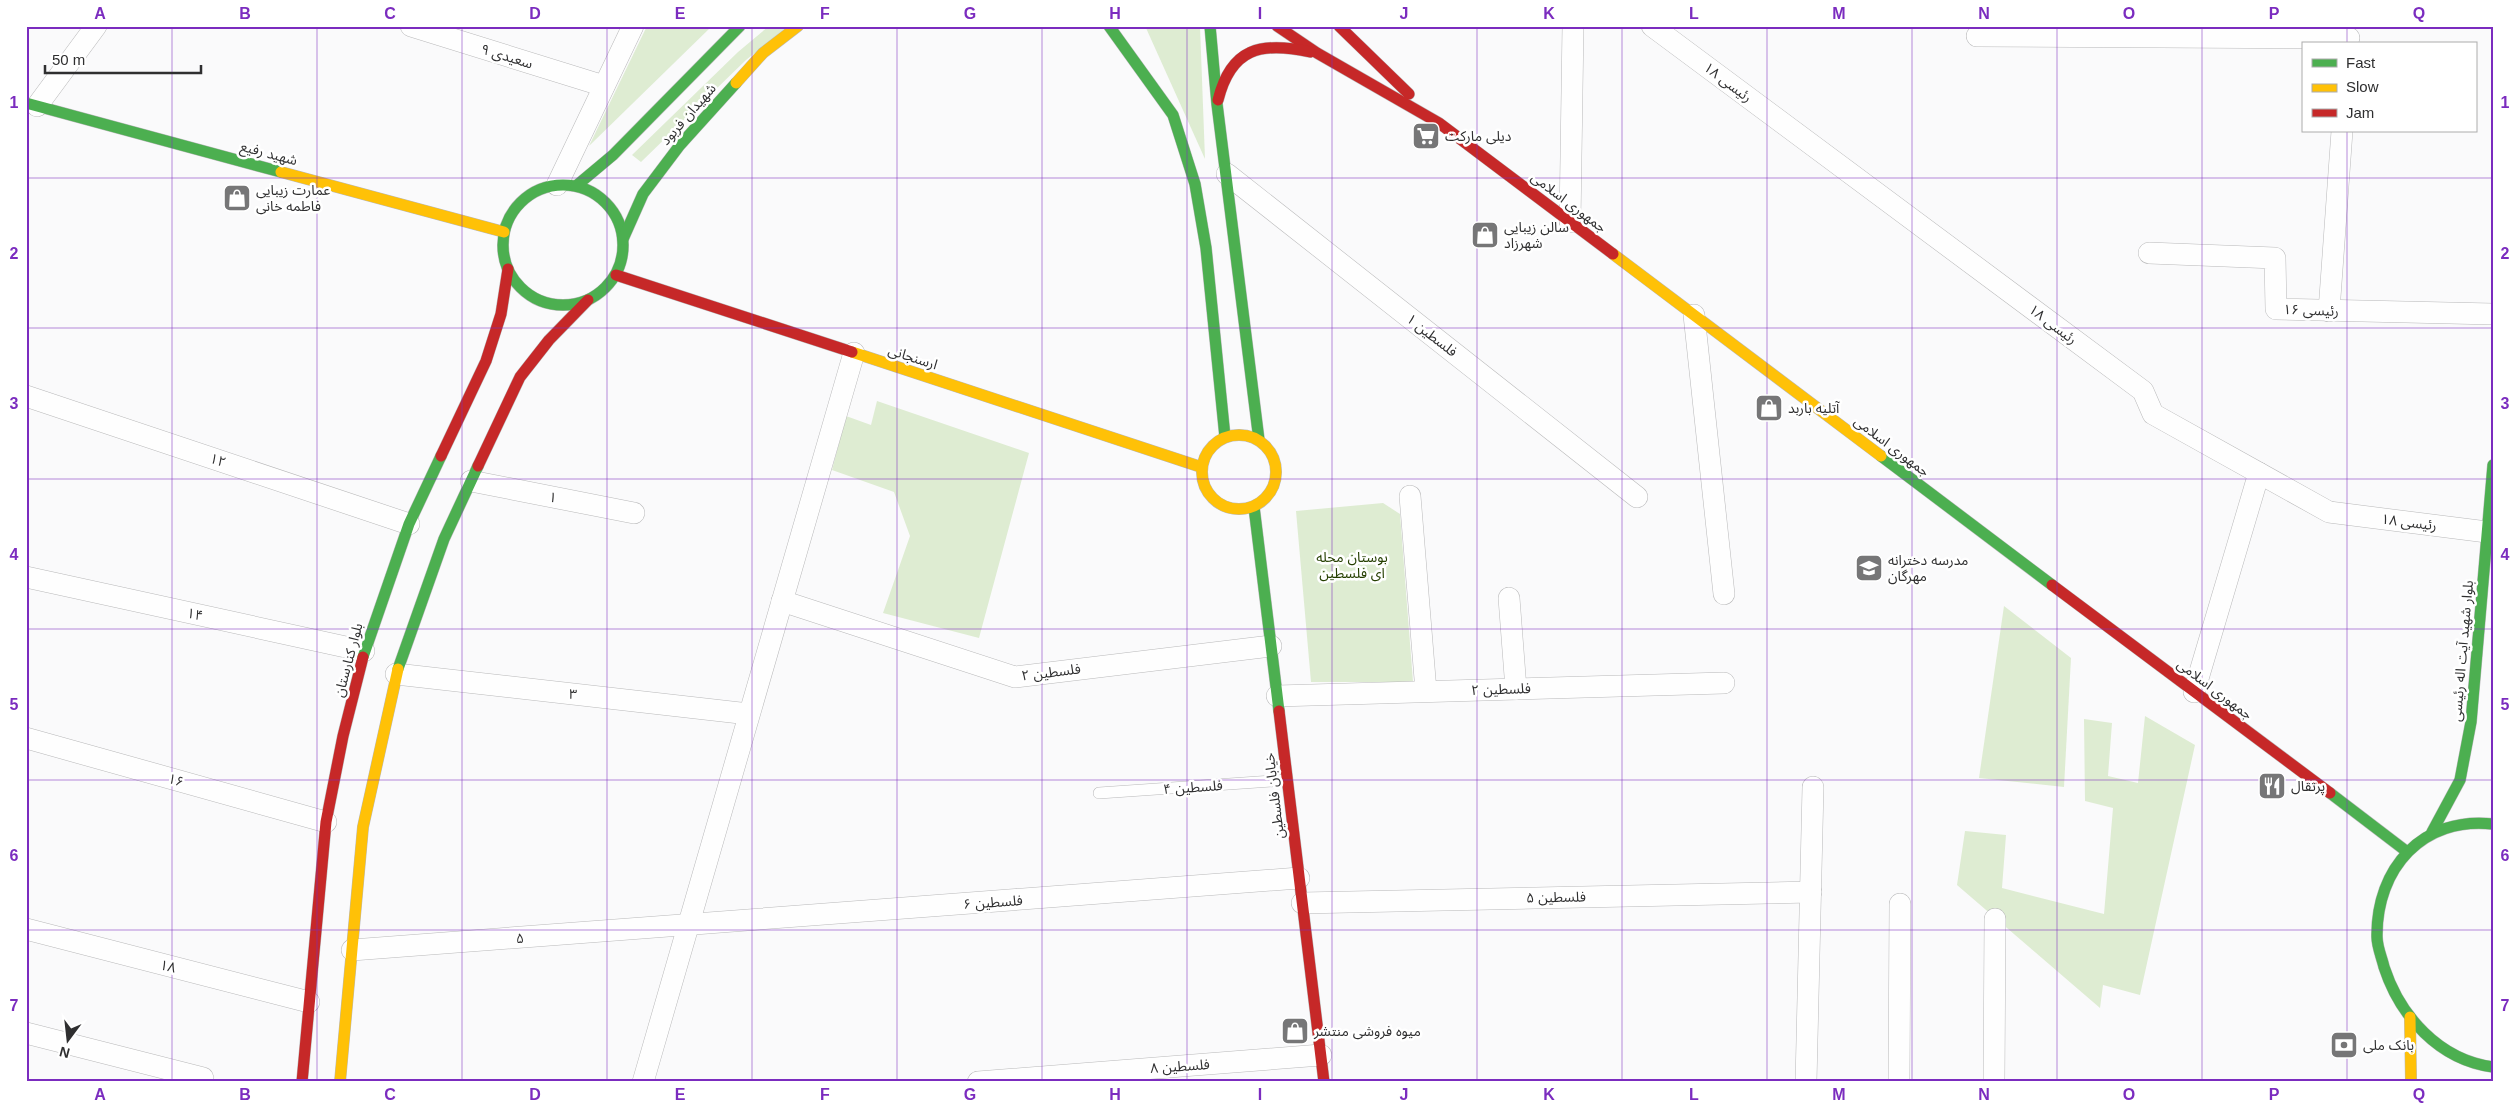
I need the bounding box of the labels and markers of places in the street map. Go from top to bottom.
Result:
supermarket icon: دیلی مارکت [1411,121,1441,151]
place label: دیلی مارکت [1445,128,1512,145]
place label: عمارت زیبایی فاطمه خانی [256,182,330,215]
shop icon: عمارت زیبایی فاطمه خانی [222,183,252,213]
place label: سالن زیبایی شهرزاد [1504,219,1569,252]
shop icon: سالن زیبایی شهرزاد [1470,220,1500,250]
shop icon: آتلیه باربد [1754,393,1784,423]
place label: آتلیه باربد [1788,400,1840,417]
place label: مدرسه دخترانه مهرگان [1888,552,1968,585]
school or university icon: مدرسه دخترانه مهرگان [1854,553,1884,583]
restaurant icon: پرتقال [2257,771,2287,801]
place label: پرتقال [2291,778,2325,796]
shop icon: میوه فروشی منتشر [1280,1016,1310,1046]
place label: میوه فروشی منتشر [1313,1023,1421,1040]
bank icon: بانک ملی [2329,1030,2359,1060]
place label: بانک ملی [2363,1037,2414,1054]

